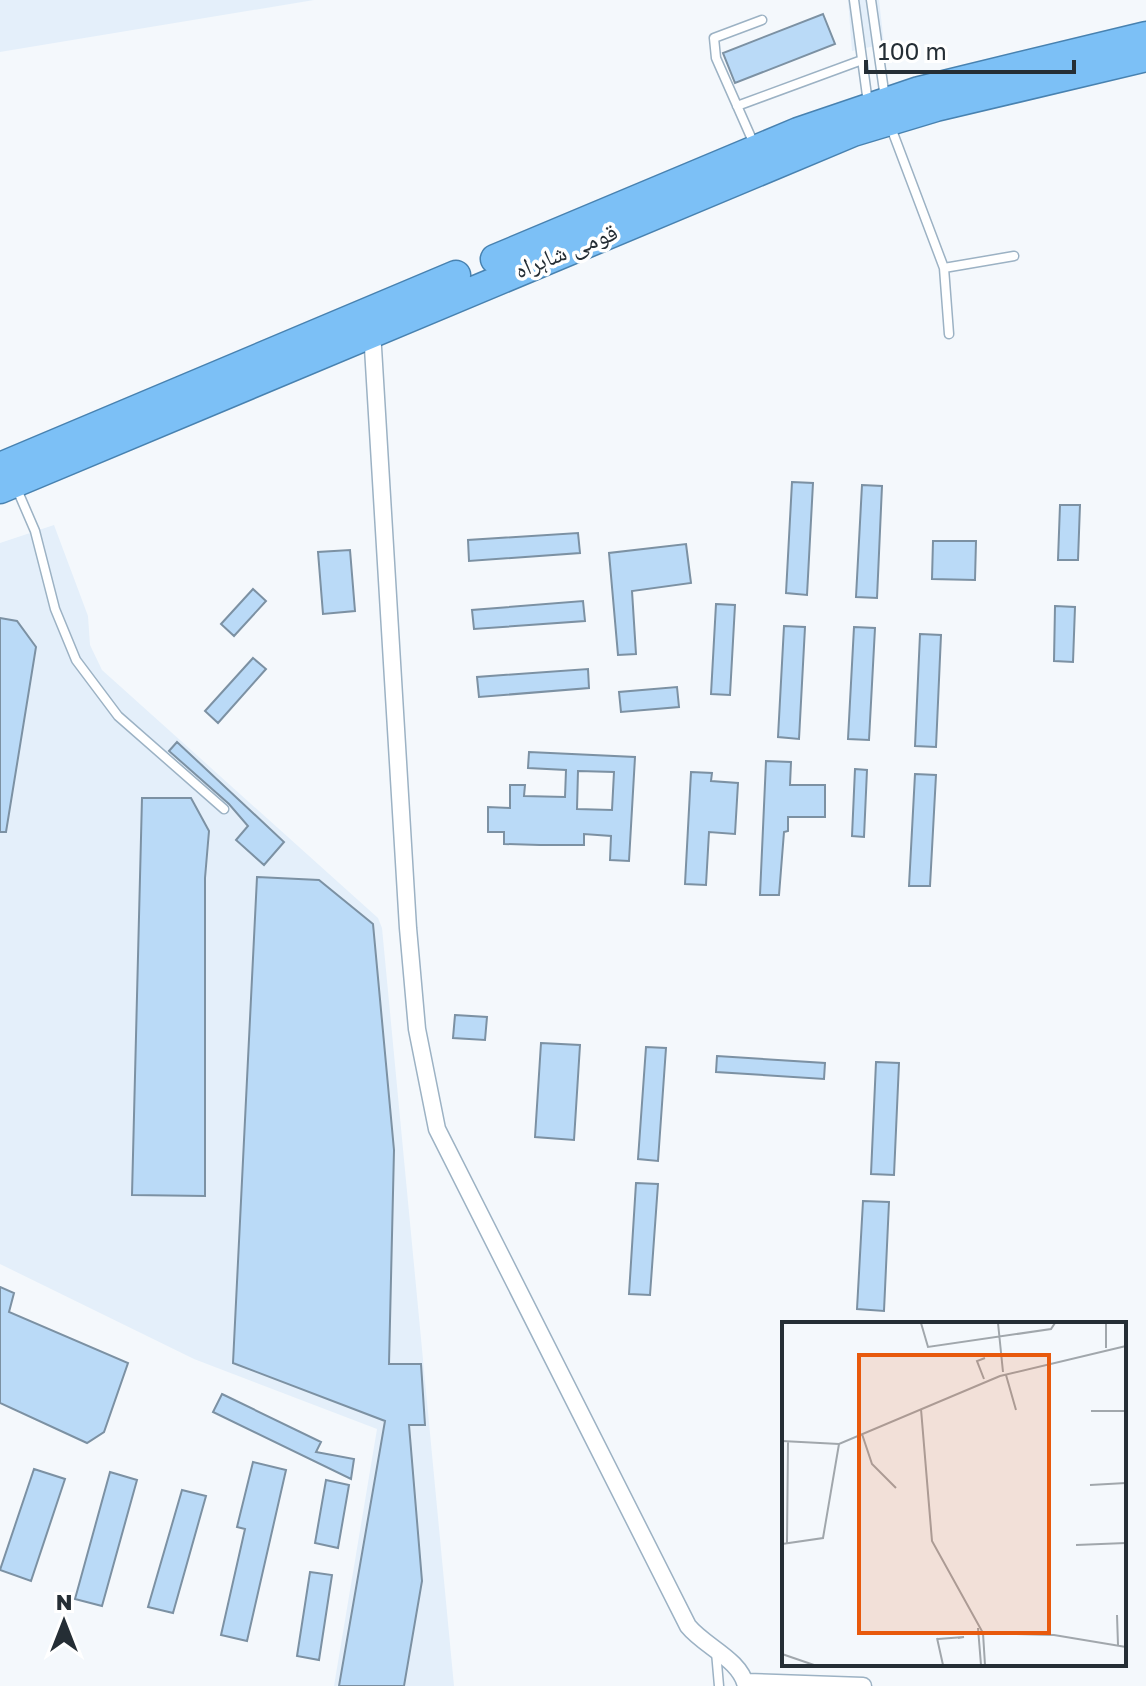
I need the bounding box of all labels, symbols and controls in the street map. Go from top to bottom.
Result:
scale bar [866,24,1074,74]
text: 100 m [878,36,947,65]
street label: قومی شاہراہ [510,216,622,284]
inset map [782,1322,1126,1666]
north arrow [24,1582,104,1662]
text: N [56,1588,72,1615]

